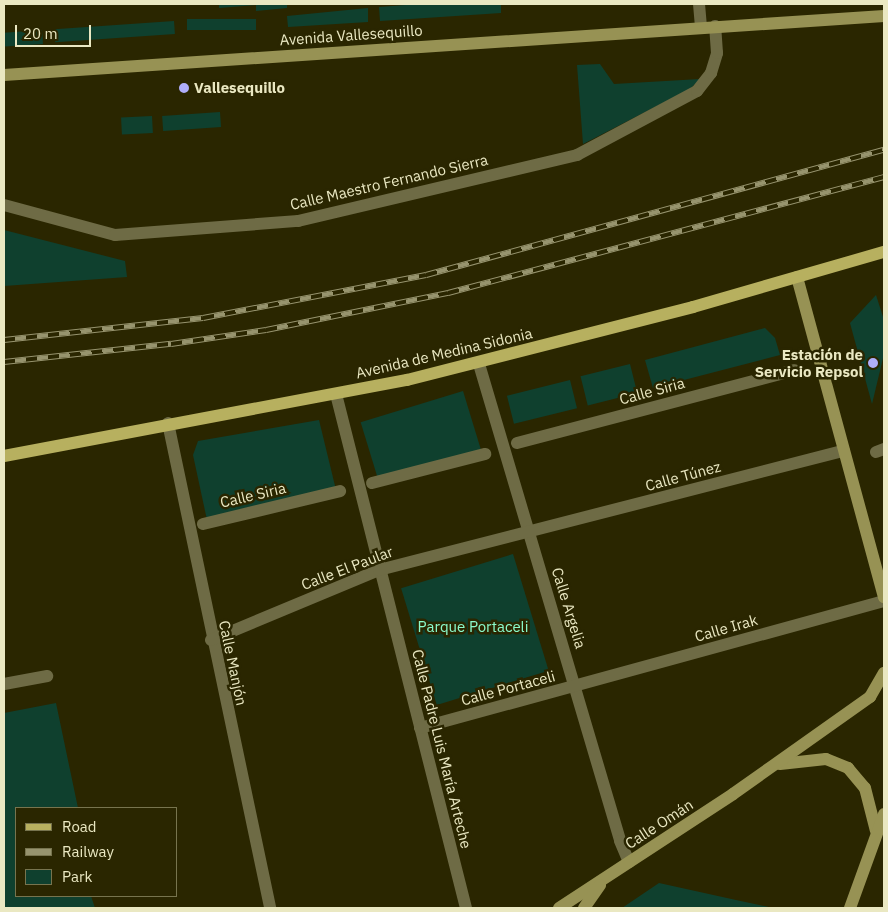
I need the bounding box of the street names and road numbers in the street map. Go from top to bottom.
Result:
street label: Avenida Vallesequillo [279,21,423,49]
street label: Calle Maestro Fernando Sierra [288,150,490,214]
street label: Avenida de Medina Sidonia [354,324,534,382]
street label: Calle Siria [617,374,687,408]
street label: Calle Túnez [643,457,723,495]
street label: Calle Siria [218,479,288,511]
street label: Calle El Paular [299,542,395,594]
street label: Calle Argelia [548,565,590,651]
street label: Calle Irak [692,610,760,646]
street label: Calle Manjón [215,619,251,707]
street label: Calle Padre Luis María Arteche [409,648,475,850]
street label: Calle Portaceli [459,667,557,709]
street label: Calle Omán [622,795,696,853]

